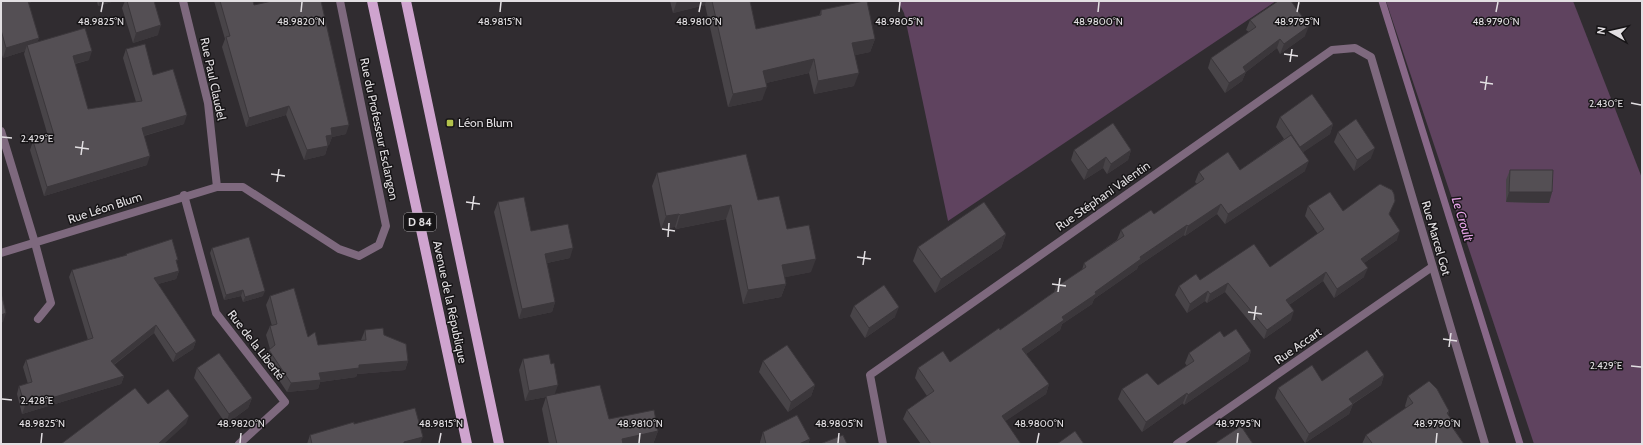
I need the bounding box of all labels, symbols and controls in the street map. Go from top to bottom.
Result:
north arrow [1591,12,1631,52]
text: 48.9825°N [78,15,124,28]
text: 48.9820°N [277,15,325,28]
text: 48.9815°N [478,15,522,28]
text: 48.9810°N [676,15,722,28]
text: 48.9805°N [875,15,923,28]
text: 48.9800°N [1073,15,1123,28]
text: 48.9795°N [1274,15,1320,28]
text: 48.9790°N [1472,15,1520,28]
text: N [1594,26,1609,35]
street label: Rue Paul Claudel [197,36,230,122]
street label: Rue du Professeur Esclangon [357,56,402,202]
text: 2.430°E [1589,97,1623,110]
place label: Léon Blum [458,115,513,130]
marker: Léon Blum [445,118,455,128]
text: 2.429°E [21,132,54,145]
street label: Rue Stéphani Valentin [1053,157,1153,234]
street label: Rue Léon Blum [66,188,144,227]
water label: Le Croult [1449,195,1478,244]
street label: Rue Marcel Got [1419,199,1454,277]
road number: D 84 [404,213,436,231]
street label: Avenue de la République [430,239,471,365]
street label: Rue de la Liberté [225,307,288,383]
street label: Rue Accart [1271,324,1324,367]
text: 2.429°E [1590,359,1623,372]
text: 2.428°E [21,394,54,407]
text: 48.9825°N [19,417,65,430]
text: 48.9820°N [217,417,265,430]
text: 48.9815°N [419,417,463,430]
text: 48.9810°N [617,417,663,430]
text: 48.9805°N [815,417,863,430]
text: 48.9800°N [1014,417,1064,430]
text: 48.9795°N [1215,417,1261,430]
text: 48.9790°N [1413,417,1461,430]

